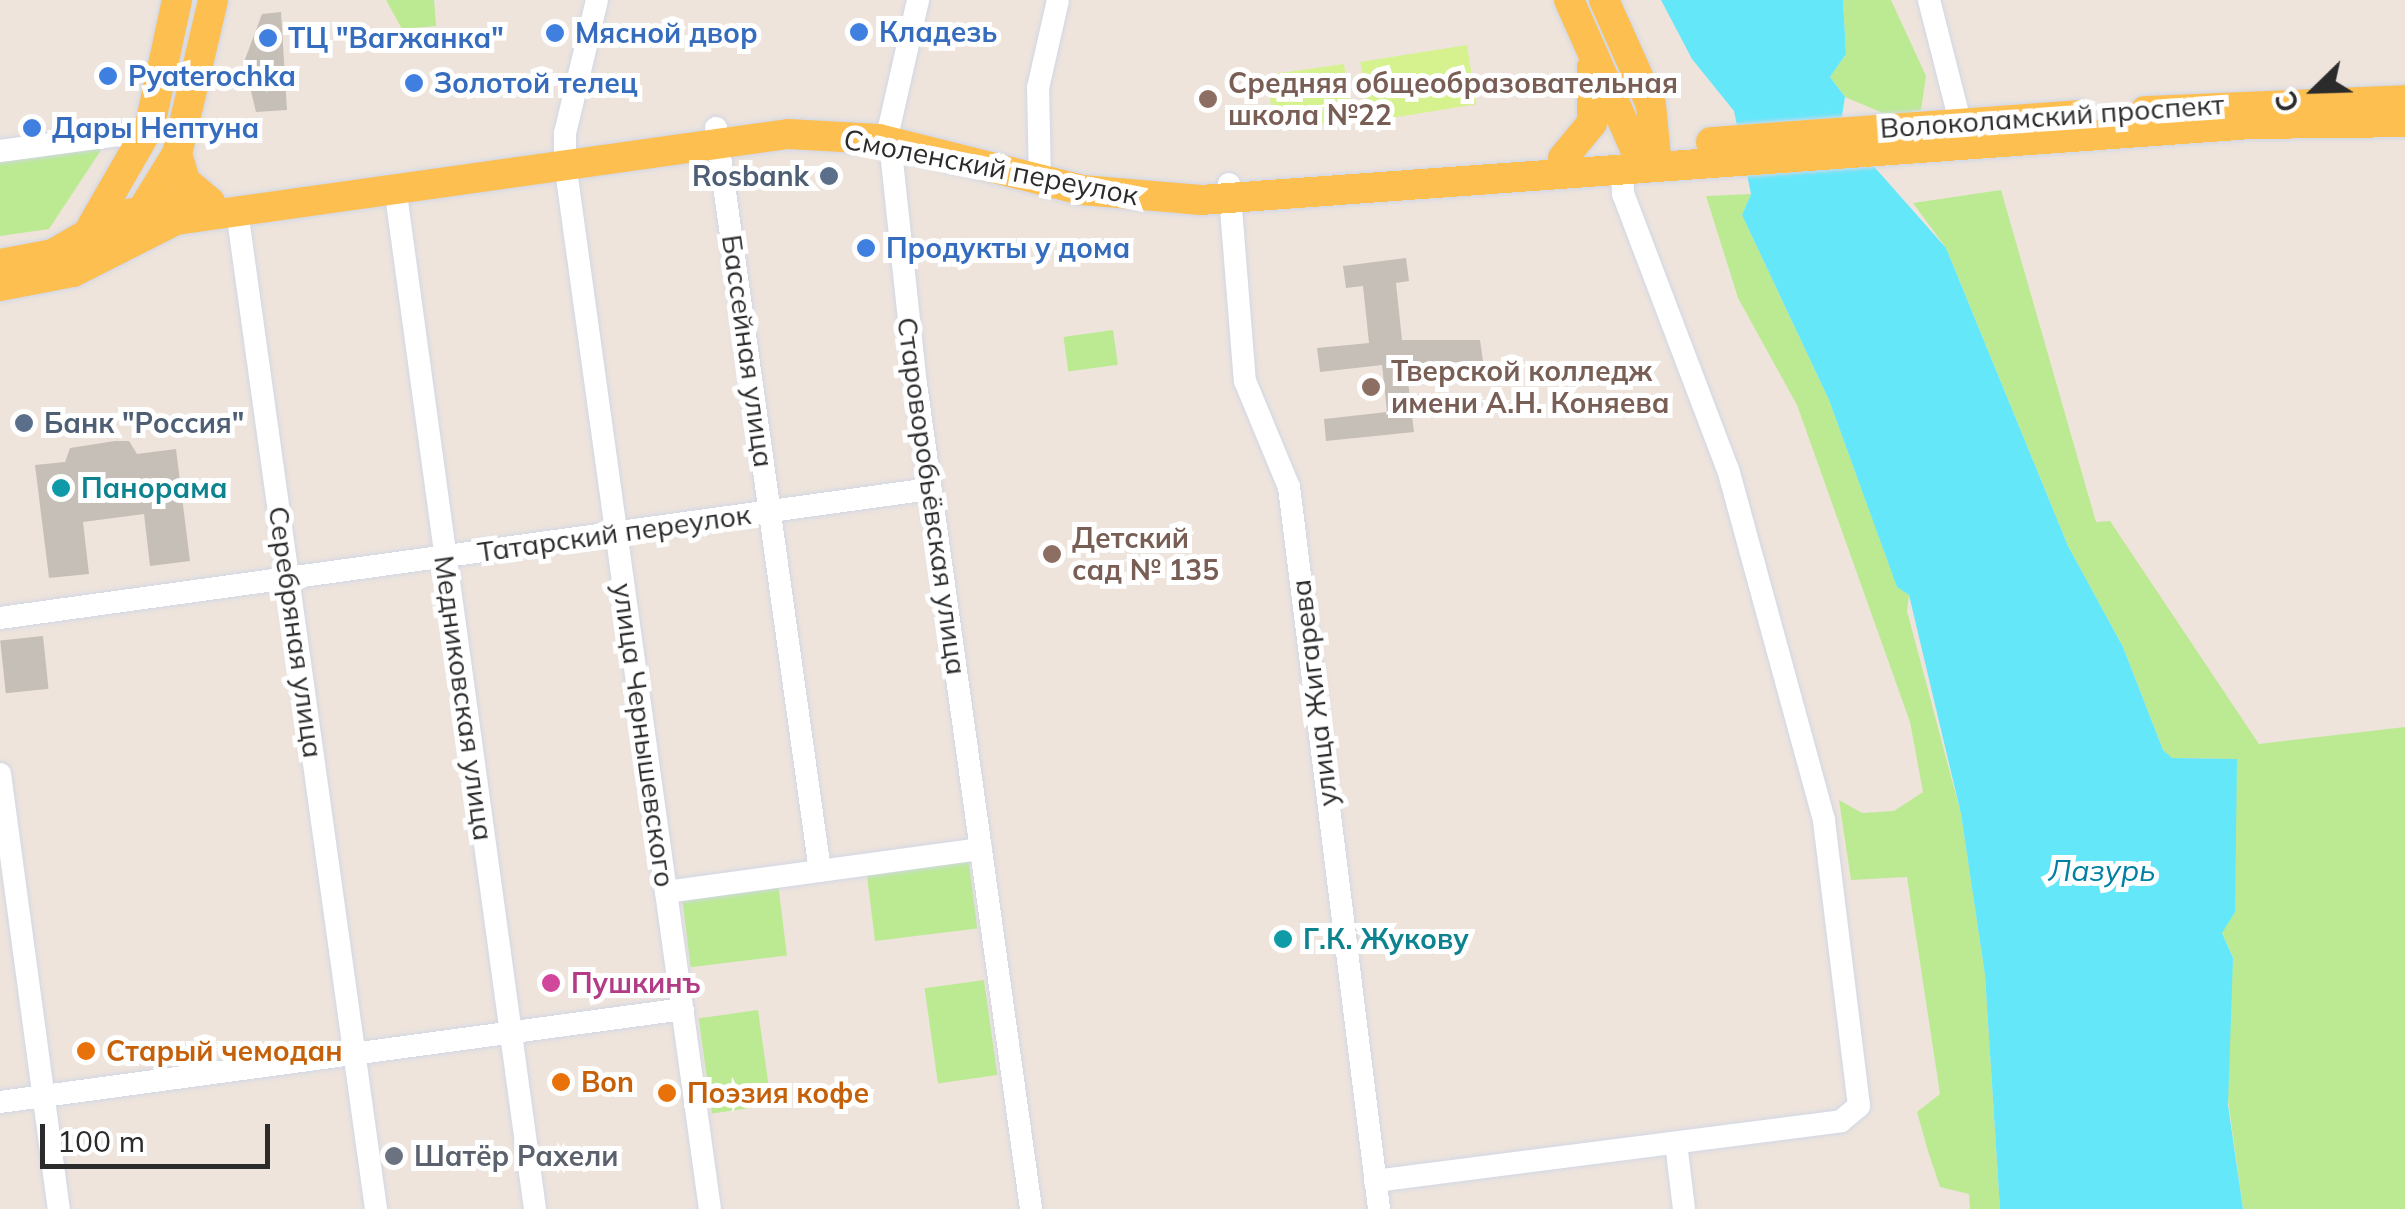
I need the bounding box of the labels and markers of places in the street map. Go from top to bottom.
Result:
place label: Кладезь [879,15,997,49]
place label: Мясной двор [575,16,758,50]
place label: ТЦ "Вагжанка" [288,21,504,55]
marker: Кладезь [848,21,870,43]
marker: Мясной двор [544,22,566,44]
marker: ТЦ "Вагжанка" [257,27,279,49]
place label: Pyaterochka [128,59,296,93]
marker: Pyaterochka [97,65,119,87]
place label: Золотой телец [434,66,638,100]
place label: Средняя общеобразовательная школа №22 [1228,66,1678,132]
marker: Золотой телец [403,72,425,94]
marker: Средняя общеобразовательная школа №22 [1197,88,1219,110]
place label: Дары Нептуна [52,111,259,145]
marker: Дары Нептуна [21,117,43,139]
place label: Rosbank [692,159,809,193]
marker: Rosbank [818,165,840,187]
place label: Продукты у дома [886,231,1130,265]
marker: Продукты у дома [855,237,877,259]
place label: Тверской колледж имени А.Н. Коняева [1391,354,1670,420]
marker: Тверской колледж имени А.Н. Коняева [1360,376,1382,398]
place label: Банк "Россия" [44,406,244,440]
marker: Банк "Россия" [13,412,35,434]
place label: Панорама [81,471,227,505]
marker: Панорама [50,477,72,499]
place label: Детский сад № 135 [1072,521,1219,587]
marker: Детский сад № 135 [1041,543,1063,565]
place label: Г.К. Жукову [1303,922,1469,956]
marker: Г.К. Жукову [1272,928,1294,950]
place label: Пушкинъ [571,966,701,1000]
marker: Пушкинъ [540,972,562,994]
place label: Старый чемодан [106,1034,343,1068]
marker: Старый чемодан [75,1040,97,1062]
place label: Bon [581,1065,634,1099]
marker: Bon [550,1071,572,1093]
place label: Поэзия кофе [687,1076,869,1110]
marker: Поэзия кофе [656,1082,678,1104]
place label: Шатёр Рахели [414,1139,619,1173]
marker: Шатёр Рахели [383,1145,405,1167]

